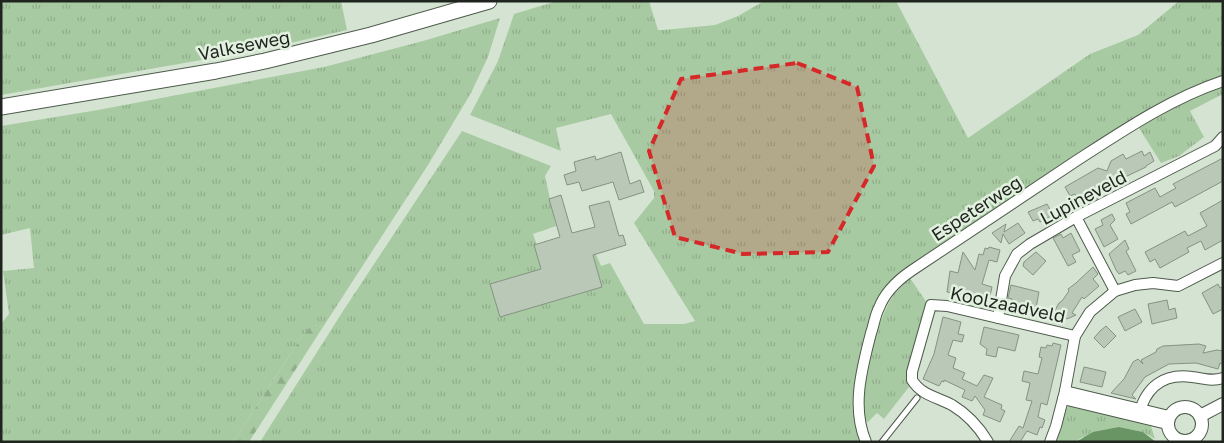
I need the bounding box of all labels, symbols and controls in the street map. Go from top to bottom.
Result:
street label: Valkseweg [196,25,292,65]
street label: Lupineveld [1036,165,1130,229]
street label: Espeterweg [927,171,1025,245]
street label: Koolzaadveld [948,281,1068,327]

